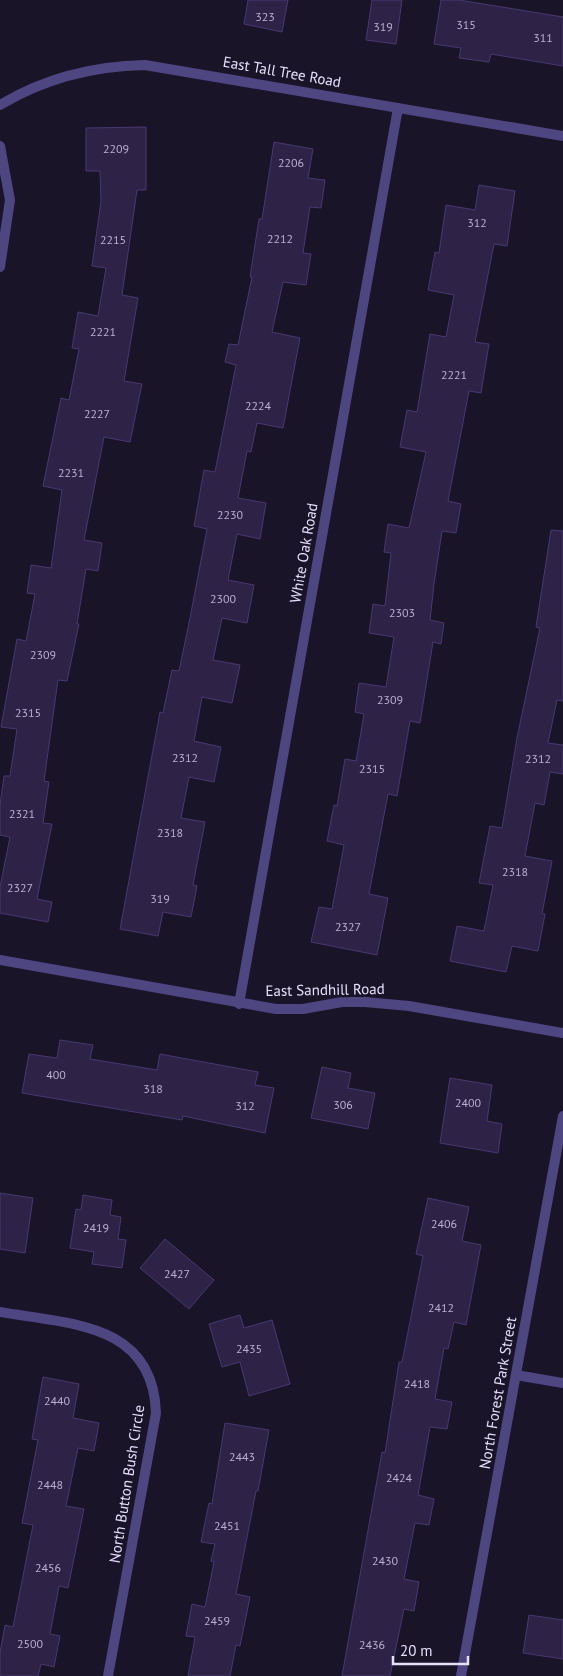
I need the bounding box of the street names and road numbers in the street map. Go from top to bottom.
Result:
street label: East Tall Tree Road [222,52,343,91]
street label: White Oak Road [285,501,322,604]
street label: East Sandhill Road [265,979,385,1000]
street label: North Forest Park Street [475,1315,520,1471]
street label: North Button Bush Circle [105,1403,148,1564]

